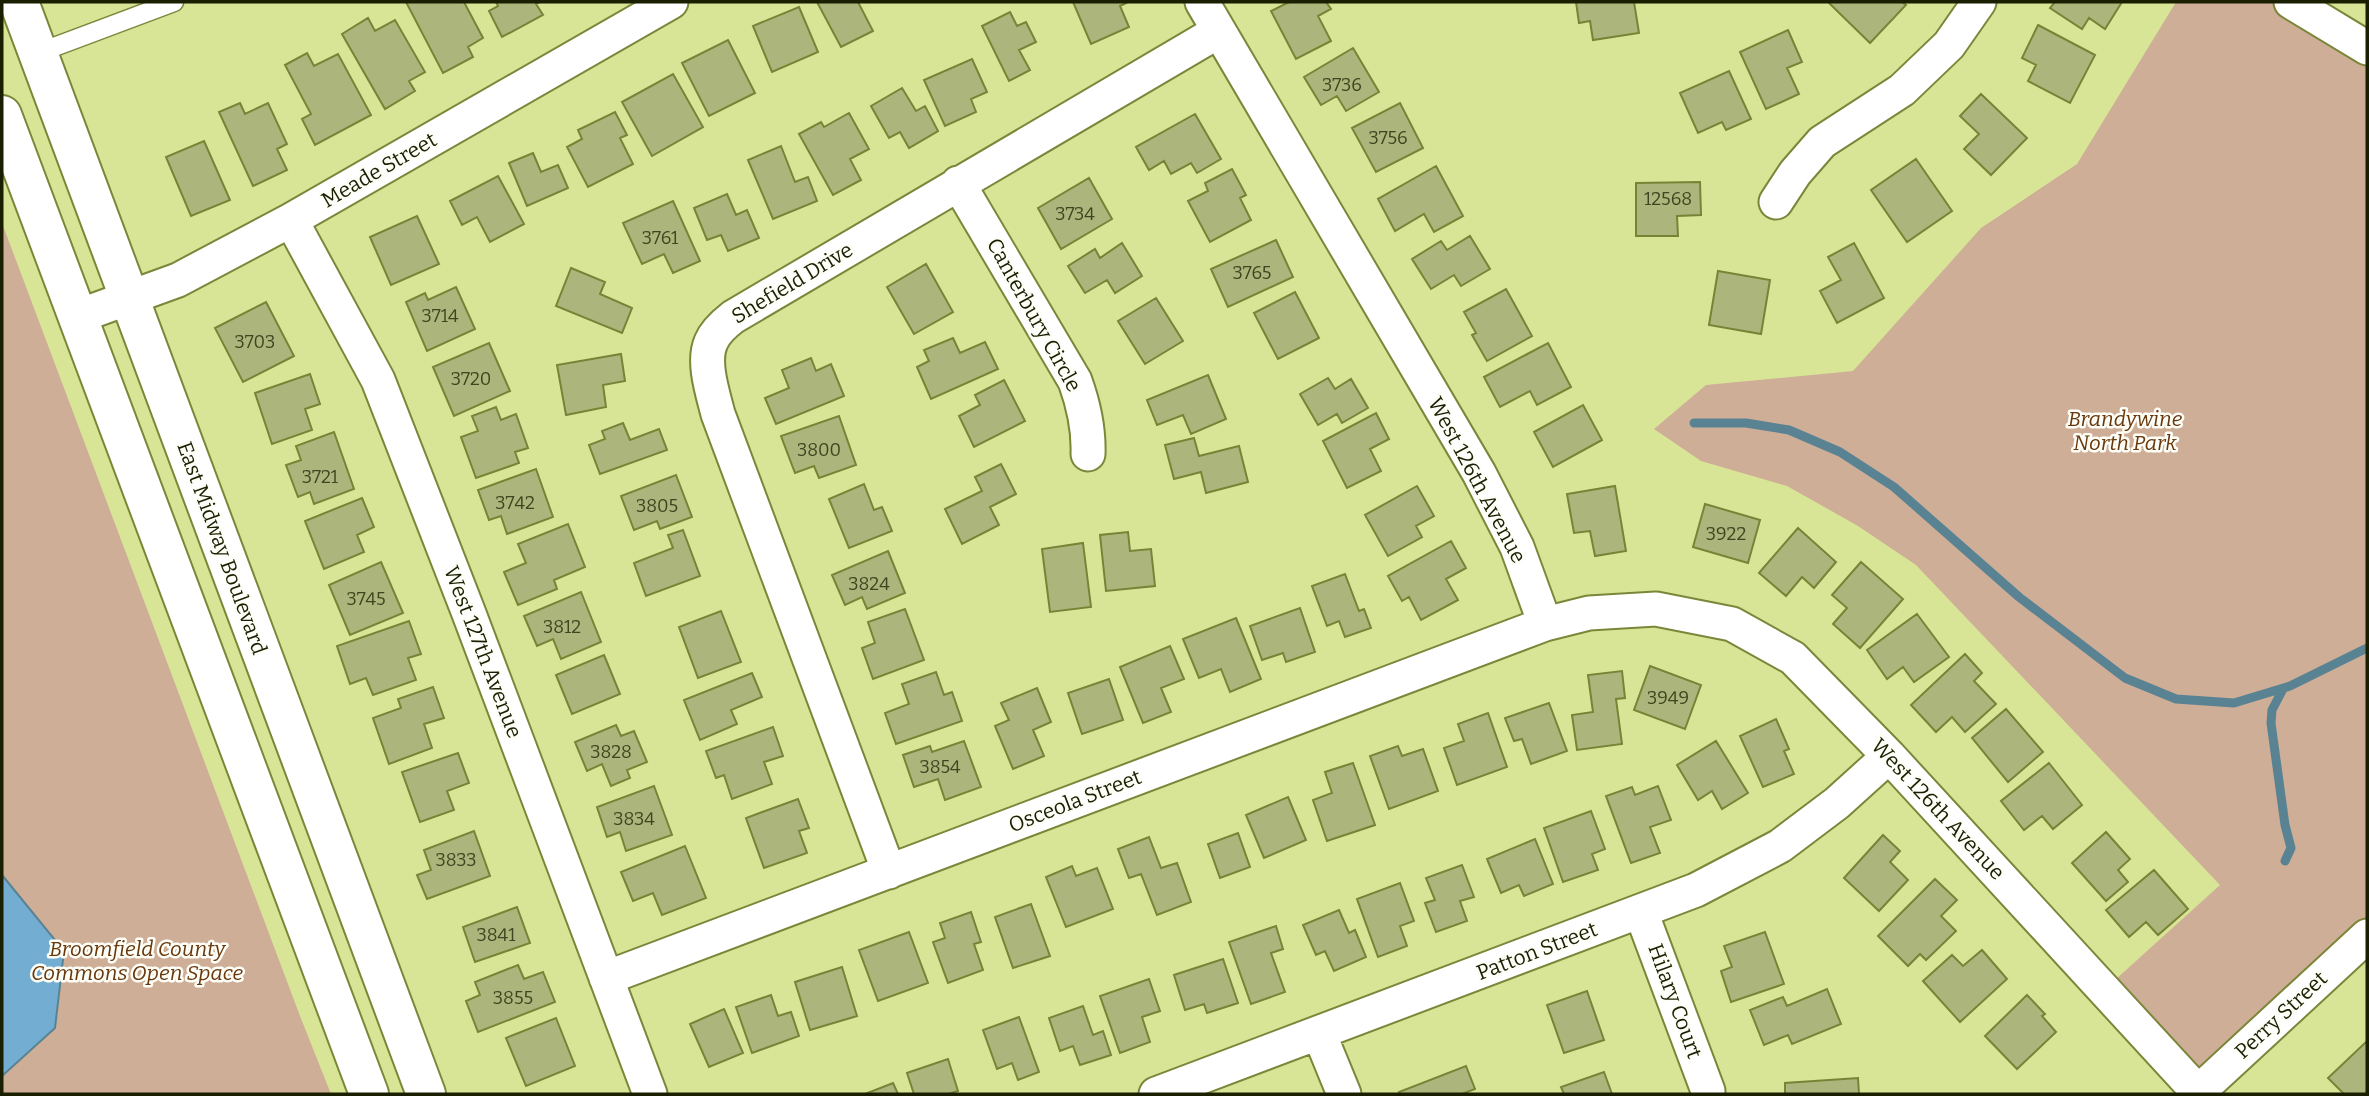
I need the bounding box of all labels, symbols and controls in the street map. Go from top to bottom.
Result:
house number: 3736 [1322,74,1362,96]
street label: Meade Street [317,126,442,213]
house number: 3756 [1368,127,1408,149]
house number: 12568 [1644,188,1692,210]
house number: 3734 [1055,203,1095,225]
house number: 3761 [642,227,679,249]
street label: Canterbury Circle [981,234,1087,396]
street label: Shefield Drive [727,237,857,329]
house number: 3765 [1233,262,1271,284]
house number: 3714 [421,305,459,327]
house number: 3703 [235,331,275,353]
house number: 3720 [451,368,491,390]
street label: West 126th Avenue [1422,393,1532,567]
park label: Brandywine North Park [2068,406,2183,456]
street label: East Midway Boulevard [171,438,273,658]
house number: 3800 [797,439,841,461]
house number: 3721 [302,466,339,488]
house number: 3742 [495,492,535,514]
house number: 3805 [636,495,678,517]
house number: 3922 [1706,523,1746,545]
street label: West 127th Avenue [438,562,528,742]
house number: 3824 [848,573,890,595]
house number: 3745 [346,588,386,610]
house number: 3812 [543,616,581,638]
house number: 3949 [1647,687,1689,709]
street label: West 126th Avenue [1866,733,2010,885]
house number: 3828 [590,741,632,763]
house number: 3854 [919,756,961,778]
street label: Osceola Street [1005,764,1145,838]
house number: 3834 [613,808,655,830]
house number: 3833 [436,849,476,871]
street label: Patton Street [1473,916,1601,986]
house number: 3841 [477,924,516,946]
park label: Broomfield County Commons Open Space [31,936,243,986]
street label: Hilary Court [1642,940,1708,1062]
street label: Perry Street [2229,965,2333,1064]
house number: 3855 [493,987,533,1009]

